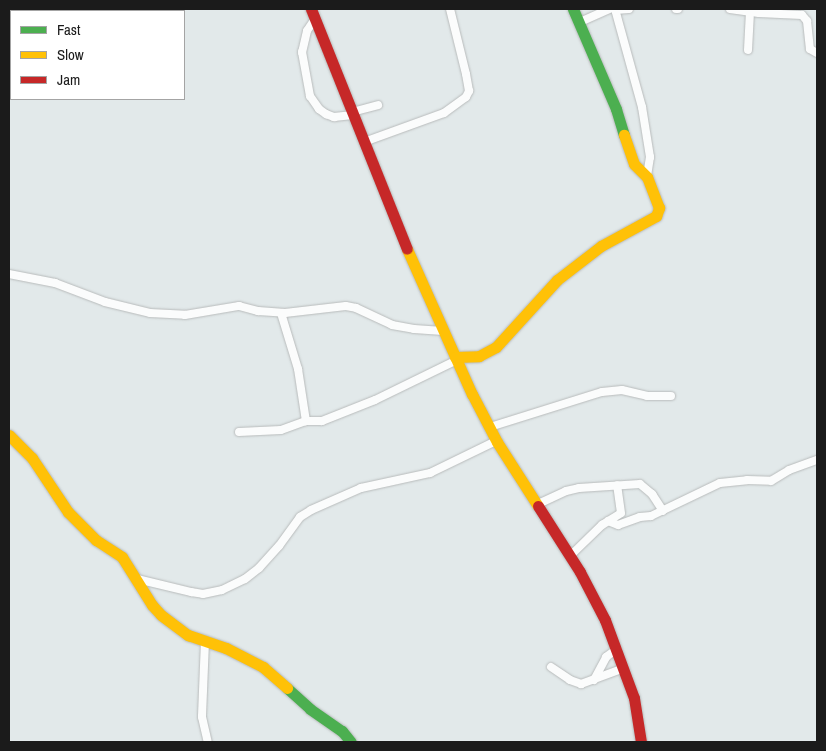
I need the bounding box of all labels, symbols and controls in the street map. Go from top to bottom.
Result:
legend [10,10,185,100]
text: Fast [57,19,80,40]
text: Slow [57,44,84,65]
text: Jam [57,69,80,90]

